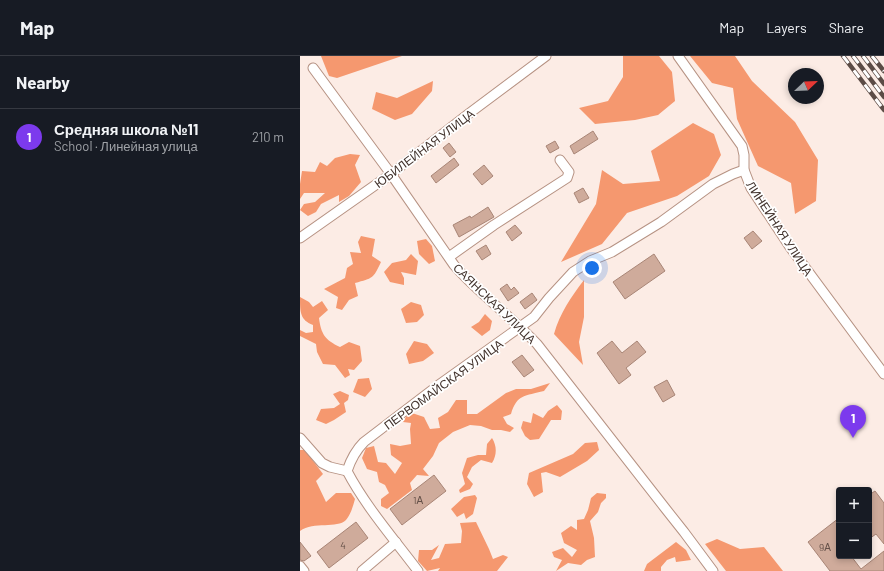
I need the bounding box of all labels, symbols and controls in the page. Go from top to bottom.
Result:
text: Map [20,16,54,39]
text: Map [719,19,744,36]
text: Layers [766,19,807,36]
text: Share [829,19,864,36]
north arrow [788,68,824,104]
text: Nearby [16,72,70,92]
street label: ЮБИЛЕЙНАЯ УЛИЦА [371,106,477,191]
text: Средняя школа №11 [54,120,198,138]
text: 1 [27,129,31,145]
text: 210 m [252,129,284,145]
text: School · Линейная улица [54,138,198,154]
street label: ЛИНЕЙНАЯ УЛИЦА [743,178,816,279]
your location [582,258,602,278]
street label: САЯНСКАЯ УЛИЦА [450,260,539,347]
street label: ПЕРВОМАЙСКАЯ УЛИЦА [381,336,506,433]
pin: 1 [840,405,866,438]
map controls [836,487,872,559]
button: + [836,487,872,523]
house number: 1А [413,494,423,506]
button: − [836,523,872,559]
house number: 4 [340,539,346,551]
house number: 9А [819,541,831,553]

